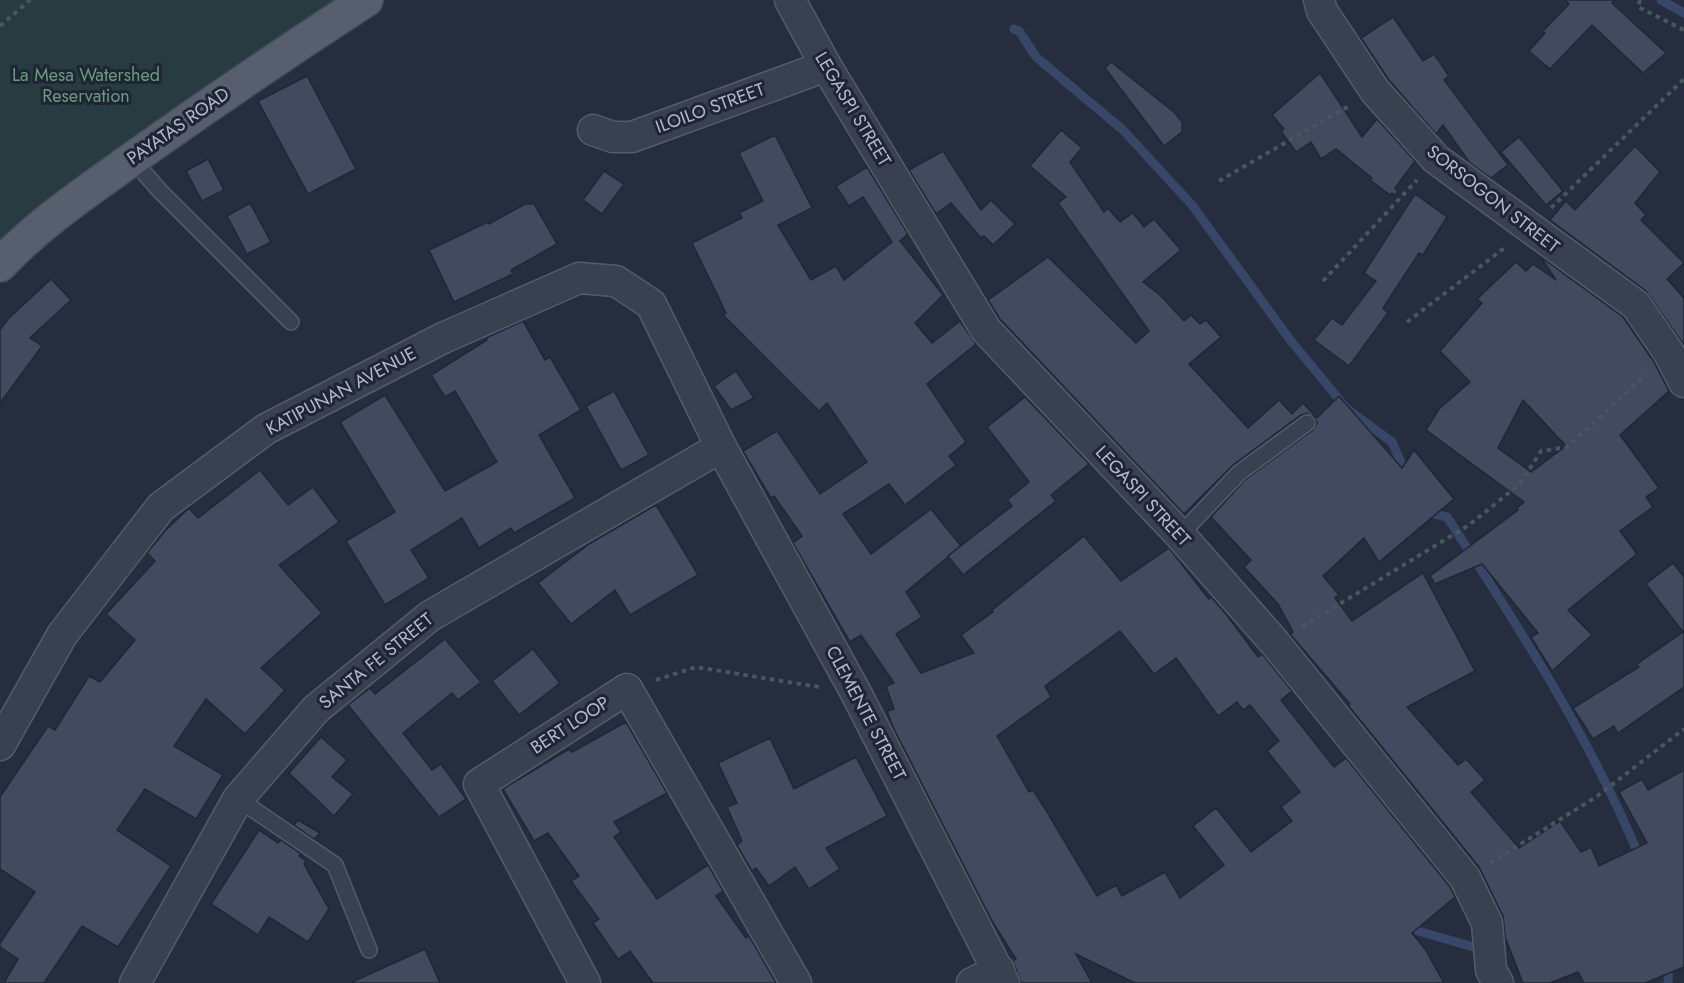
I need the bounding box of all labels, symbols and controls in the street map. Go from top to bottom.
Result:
street label: LEGASPI STREET [809,47,898,172]
park label: La Mesa Watershed Reservation [12,62,160,109]
street label: ILOILO STREET [652,76,769,140]
street label: PAYATAS ROAD [121,81,235,171]
street label: SORSOGON STREET [1421,139,1565,260]
street label: KATIPUNAN AVENUE [261,340,421,442]
street label: LEGASPI STREET [1089,440,1197,553]
street label: SANTA FE STREET [313,606,439,715]
street label: CLEMENTE STREET [820,641,913,785]
street label: BERT LOOP [525,690,615,760]

